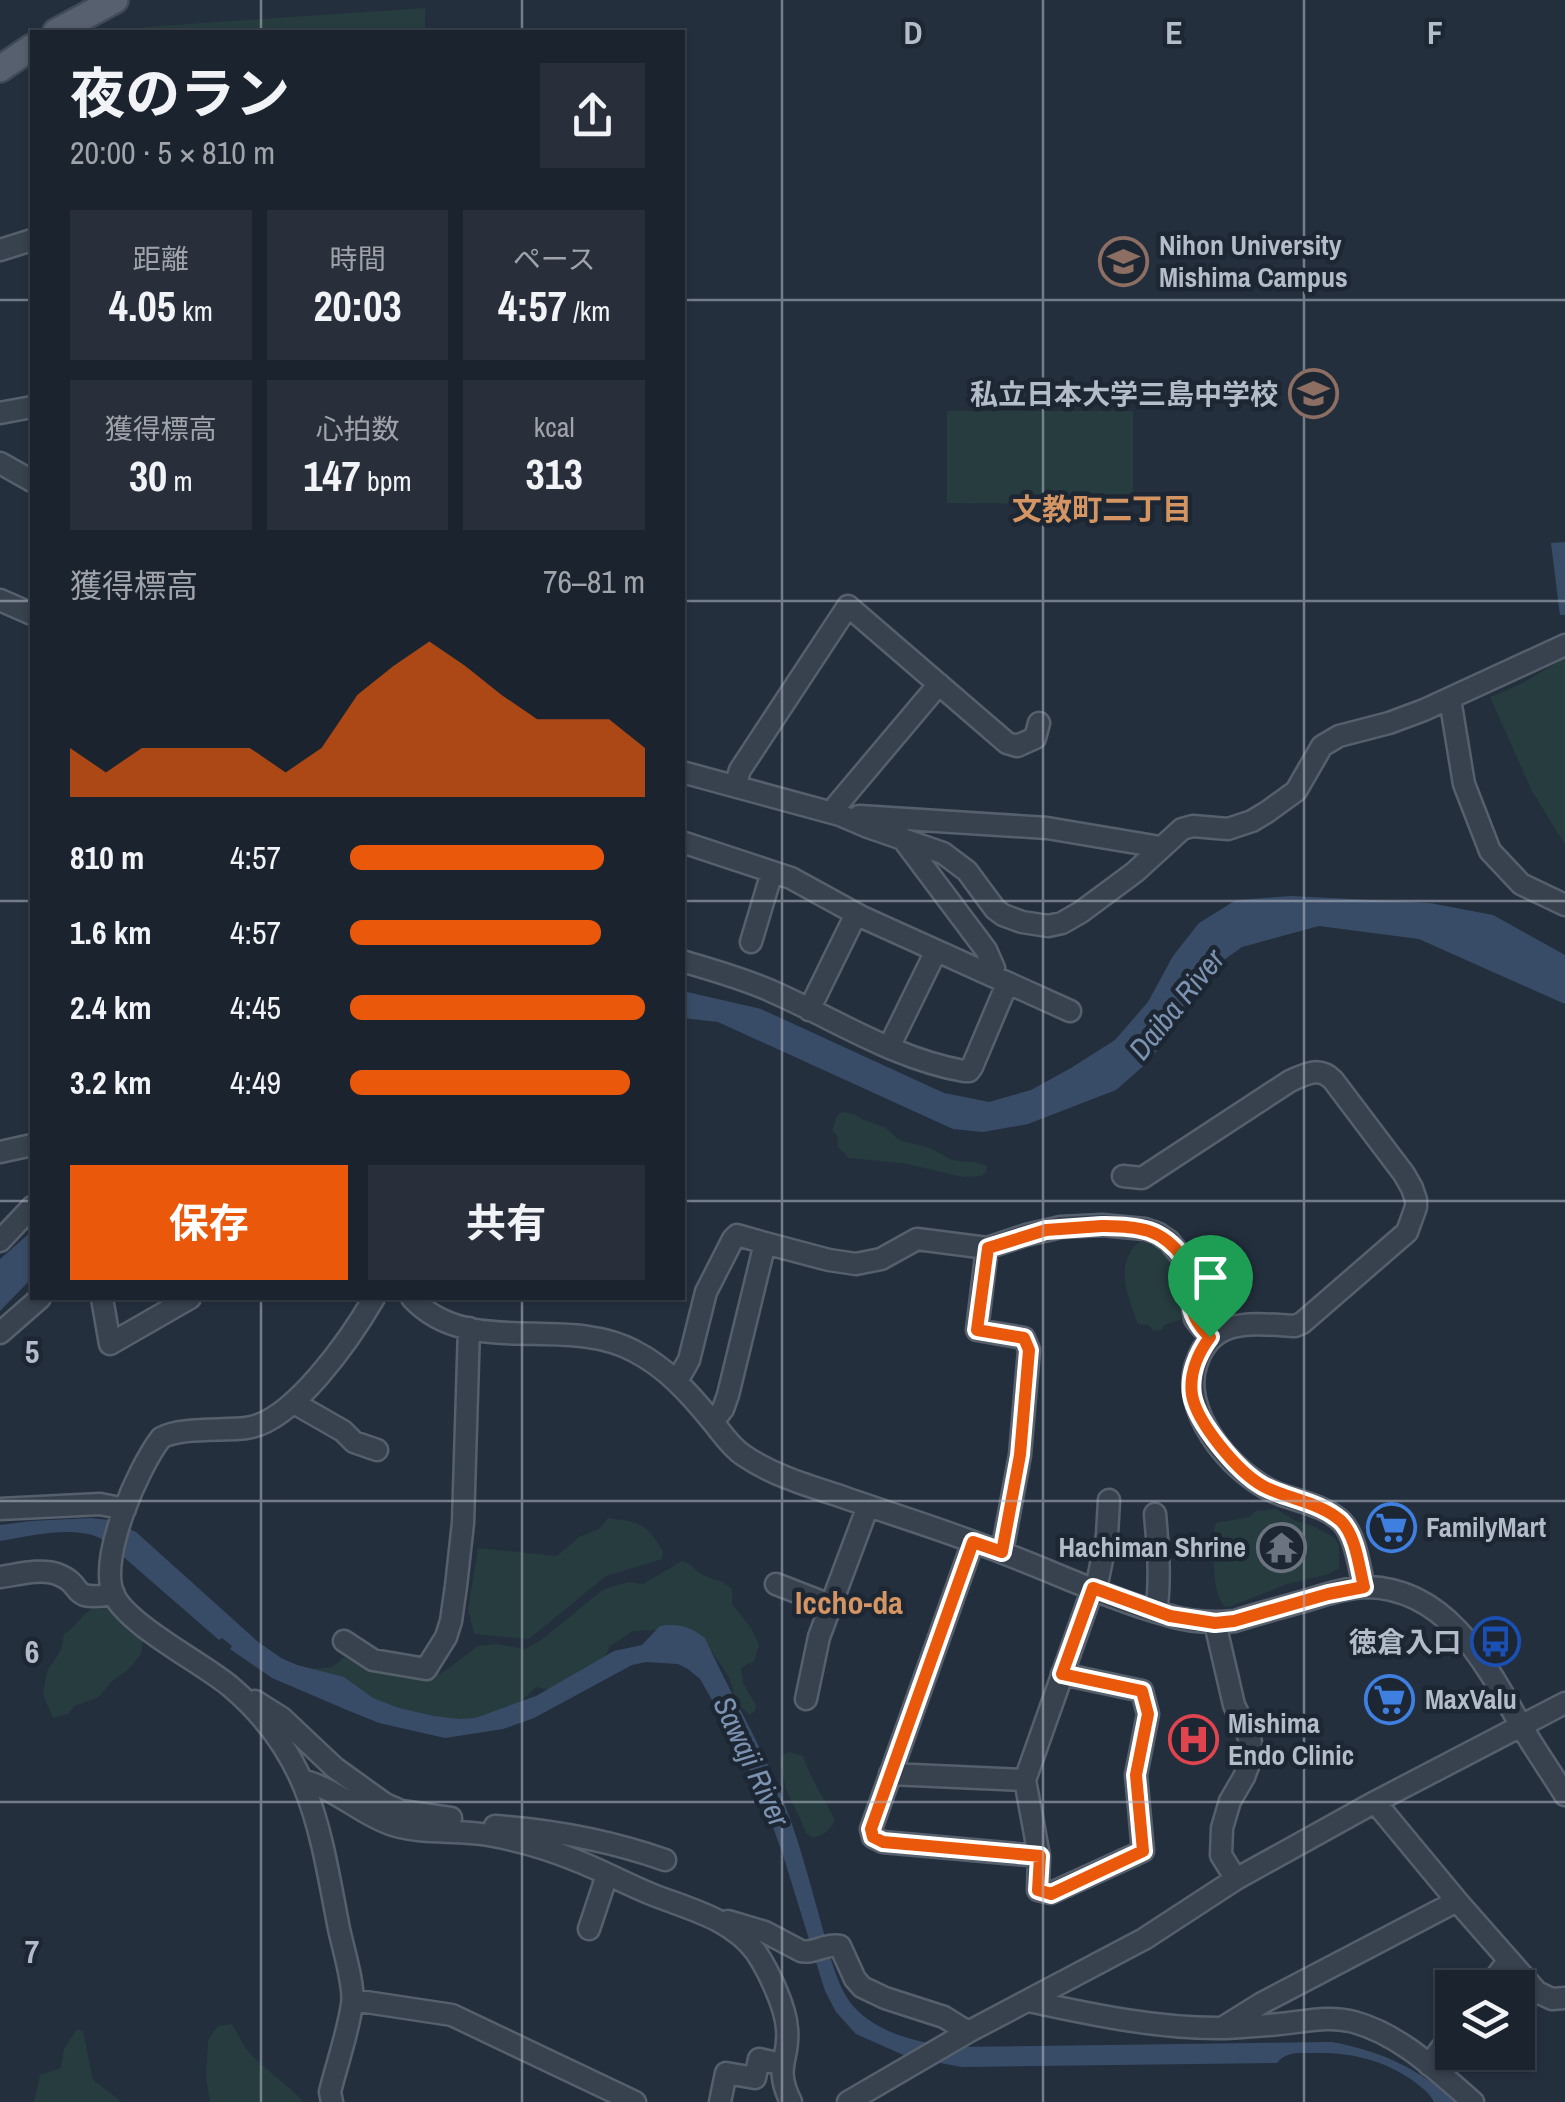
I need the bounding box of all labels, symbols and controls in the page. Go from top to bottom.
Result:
text: D [904,11,922,54]
text: E [1165,11,1183,54]
text: F [1427,11,1443,54]
text: 夜のラン [70,56,290,130]
button: share [540,63,645,168]
text: 20:00 · 5 × 810 m [70,131,275,174]
place label: Nihon University Mishima Campus [1159,226,1348,296]
school or university icon: Nihon University Mishima Campus [1098,235,1150,287]
text: 距離 [133,240,189,278]
text: 時間 [329,240,386,278]
text: ペース [513,240,595,278]
text: 4.05 [109,278,176,334]
text: 20:03 [313,278,402,334]
text: 4:57 [498,278,567,334]
text: km [176,292,213,330]
text: /km [567,292,610,330]
school or university icon: 私立日本大学三島中学校 [1287,368,1339,420]
place label: 私立日本大学三島中学校 [970,375,1278,413]
text: kcal [534,408,575,446]
text: 獲得標高 [105,410,217,448]
text: 心拍数 [315,410,400,448]
text: 313 [525,446,583,502]
text: 30 [129,448,167,504]
text: 147 [303,448,361,504]
text: m [167,462,193,500]
text: bpm [361,462,412,500]
district label: 文教町二丁目 [1012,489,1192,529]
text: 76–81 m [543,560,645,603]
text: 獲得標高 [70,564,198,607]
text: 810 m [70,836,144,879]
text: 4:57 [230,836,281,879]
text: 1.6 km [70,911,152,954]
text: 4:57 [230,911,281,954]
water label: Daiba River [1119,940,1233,1068]
text: 2.4 km [70,986,152,1029]
text: 4:45 [230,986,281,1029]
text: 3.2 km [70,1061,152,1104]
text: 4:49 [230,1061,281,1104]
button: 保存 [70,1165,348,1280]
button: 共有 [368,1165,645,1280]
pin [1168,1235,1253,1338]
icon: arrive [1183,1250,1238,1305]
text: 5 [25,1330,39,1373]
supermarket icon: FamilyMart [1365,1501,1417,1553]
place label: FamilyMart [1426,1508,1546,1546]
temple icon: Hachiman Shrine [1255,1521,1307,1573]
place label: Hachiman Shrine [1058,1528,1246,1566]
district label: Iccho-da [795,1581,903,1624]
bus stop icon: 徳倉入口 [1470,1616,1522,1668]
place label: 徳倉入口 [1349,1623,1461,1661]
text: 6 [25,1630,39,1673]
supermarket icon: MaxValu [1364,1673,1416,1725]
place label: MaxValu [1425,1680,1517,1718]
water label: Sawaji River [704,1689,800,1833]
place label: Mishima Endo Clinic [1228,1704,1354,1774]
hospital icon: Mishima Endo Clinic [1167,1713,1219,1765]
text: 7 [25,1930,39,1973]
map controls [1435,1970,1535,2070]
button: layers [1435,1970,1535,2070]

